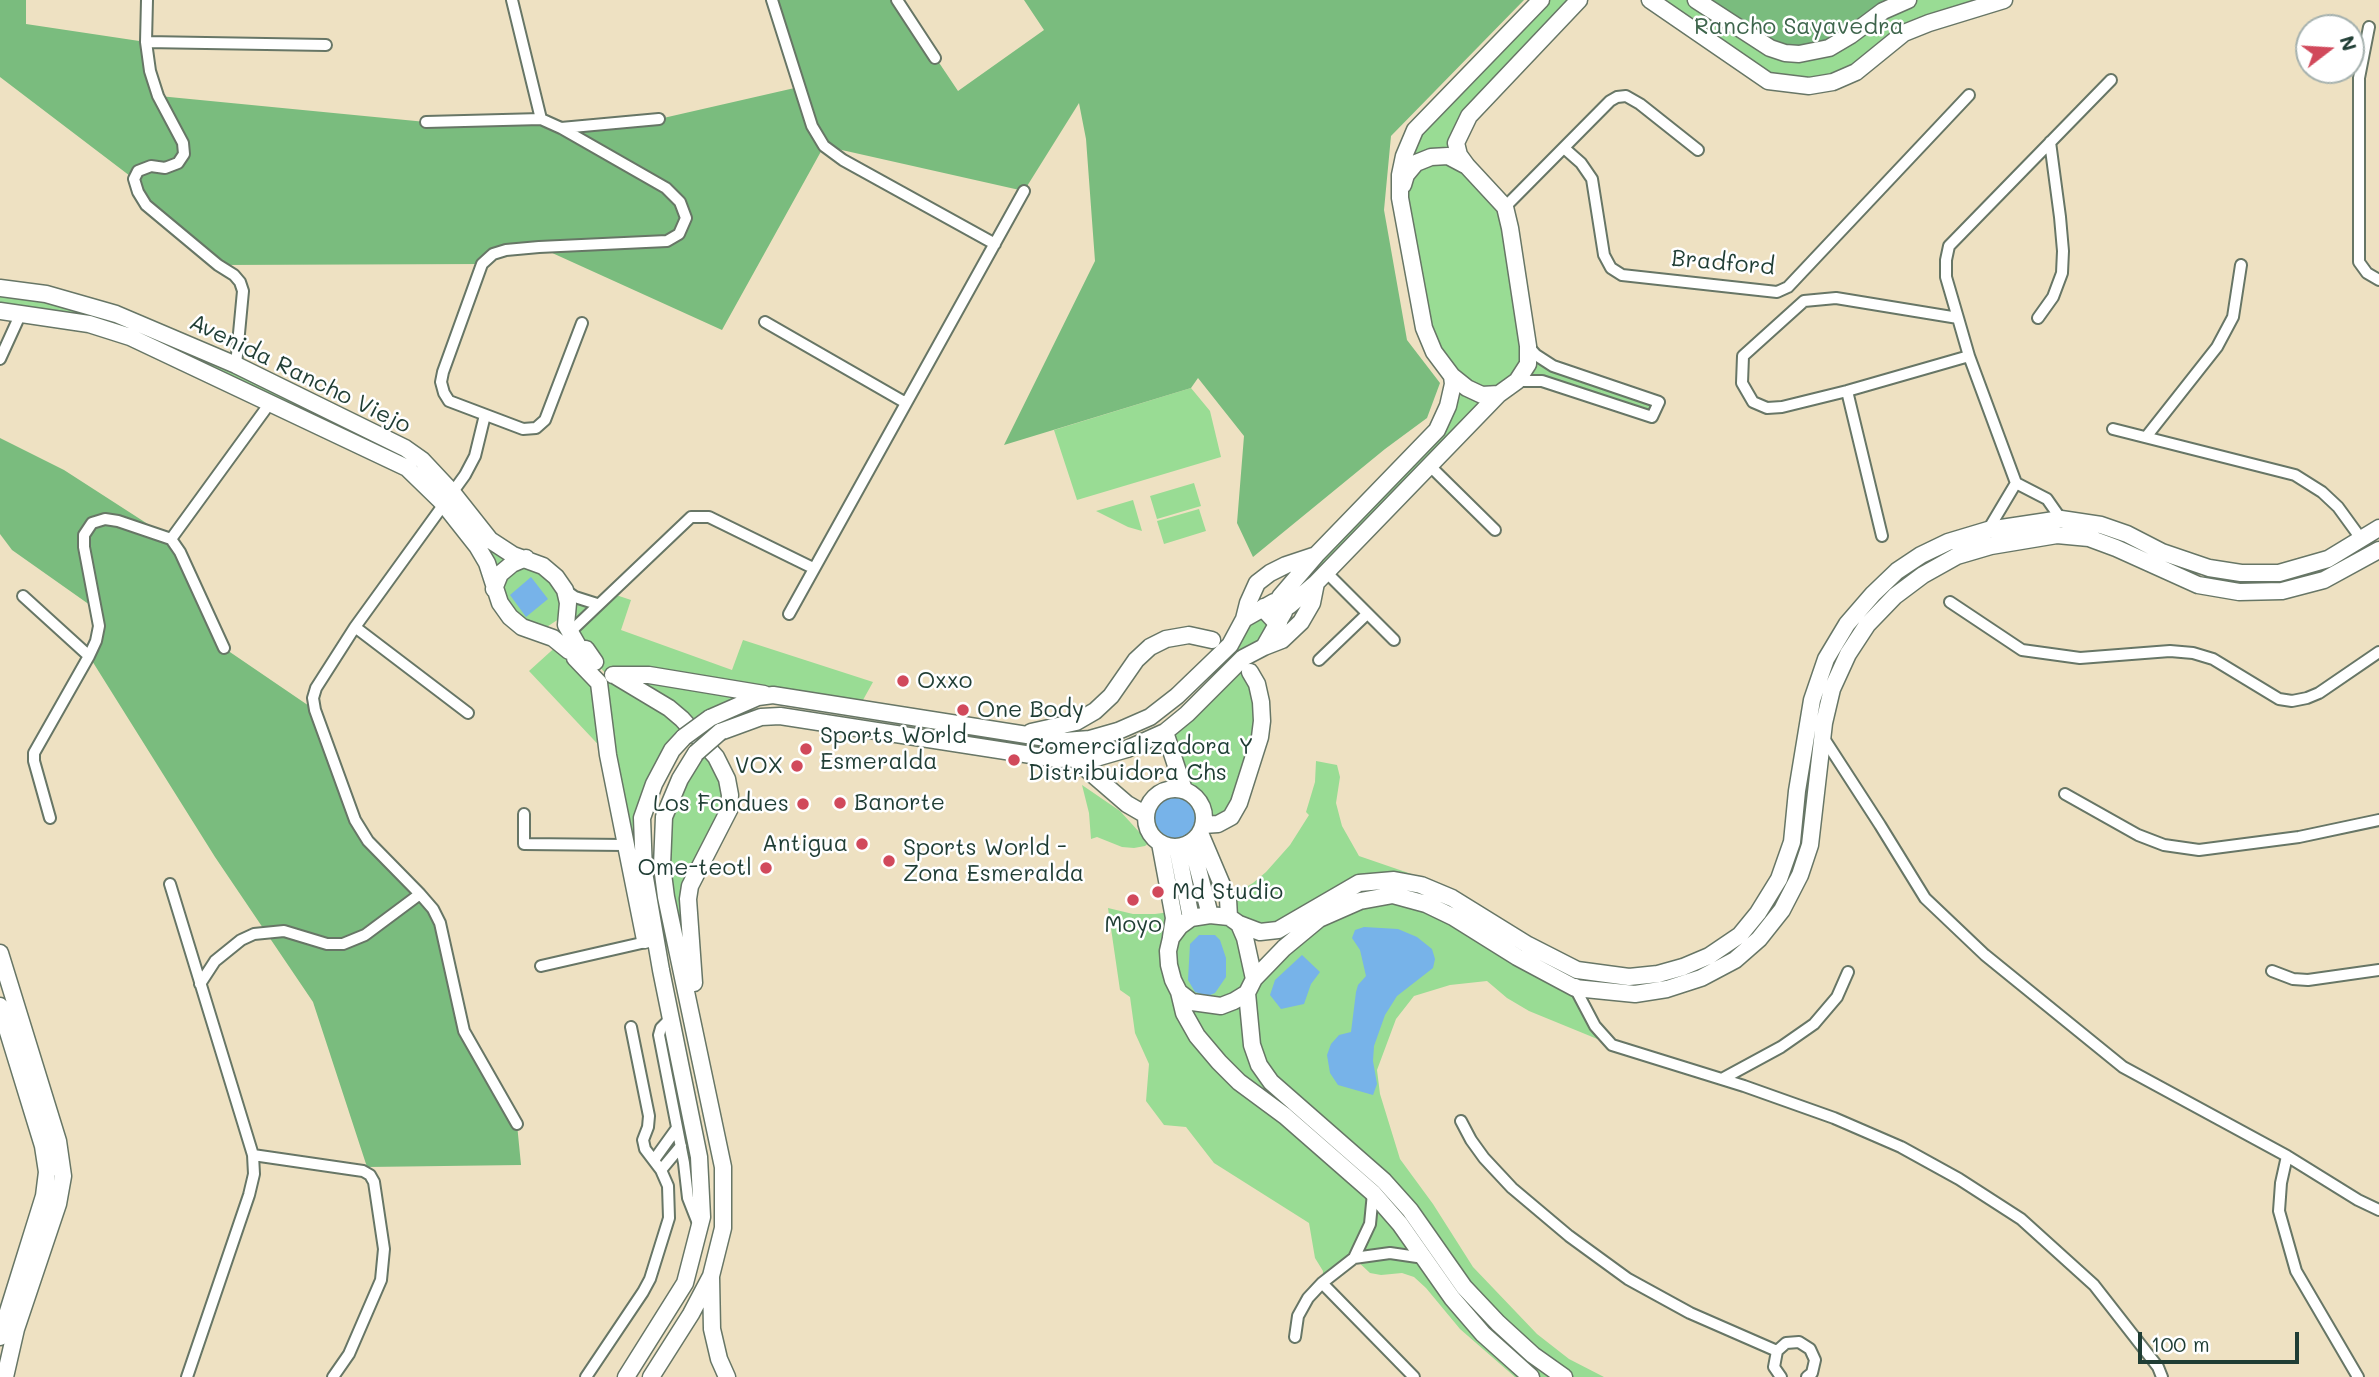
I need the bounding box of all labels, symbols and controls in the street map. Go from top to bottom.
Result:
park label: Rancho Sayavedra [1694,13,1904,41]
north arrow [2295,14,2365,84]
text: N [2335,33,2363,54]
street label: Bradford [1670,245,1776,281]
street label: Avenida Rancho Viejo [185,308,415,440]
place label: Oxxo [917,667,972,695]
marker: Oxxo [895,673,911,689]
place label: One Body [977,696,1084,724]
marker: One Body [955,702,971,718]
place label: Sports World Esmeralda [820,722,967,776]
place label: Comercializadora Y Distribuidora Chs [1028,733,1254,787]
marker: Sports World Esmeralda [798,741,814,757]
place label: VOX [735,752,783,780]
marker: Comercializadora Y Distribuidora Chs [1006,752,1022,768]
marker: VOX [789,758,805,774]
place label: Banorte [854,789,945,817]
place label: Los Fondues [653,790,789,818]
marker: Banorte [832,795,848,811]
marker: Los Fondues [795,796,811,812]
place label: Antigua [762,830,848,858]
place label: Sports World - Zona Esmeralda [903,834,1084,888]
marker: Antigua [854,836,870,852]
marker: Sports World - Zona Esmeralda [881,853,897,869]
place label: Ome-teotl [638,854,752,882]
marker: Ome-teotl [758,860,774,876]
place label: Md Studio [1172,878,1283,906]
marker: Md Studio [1150,884,1166,900]
marker: Moyo [1125,892,1141,908]
place label: Moyo [1104,911,1162,939]
scale bar [2141,1318,2302,1362]
text: 100 m [2151,1330,2210,1357]

